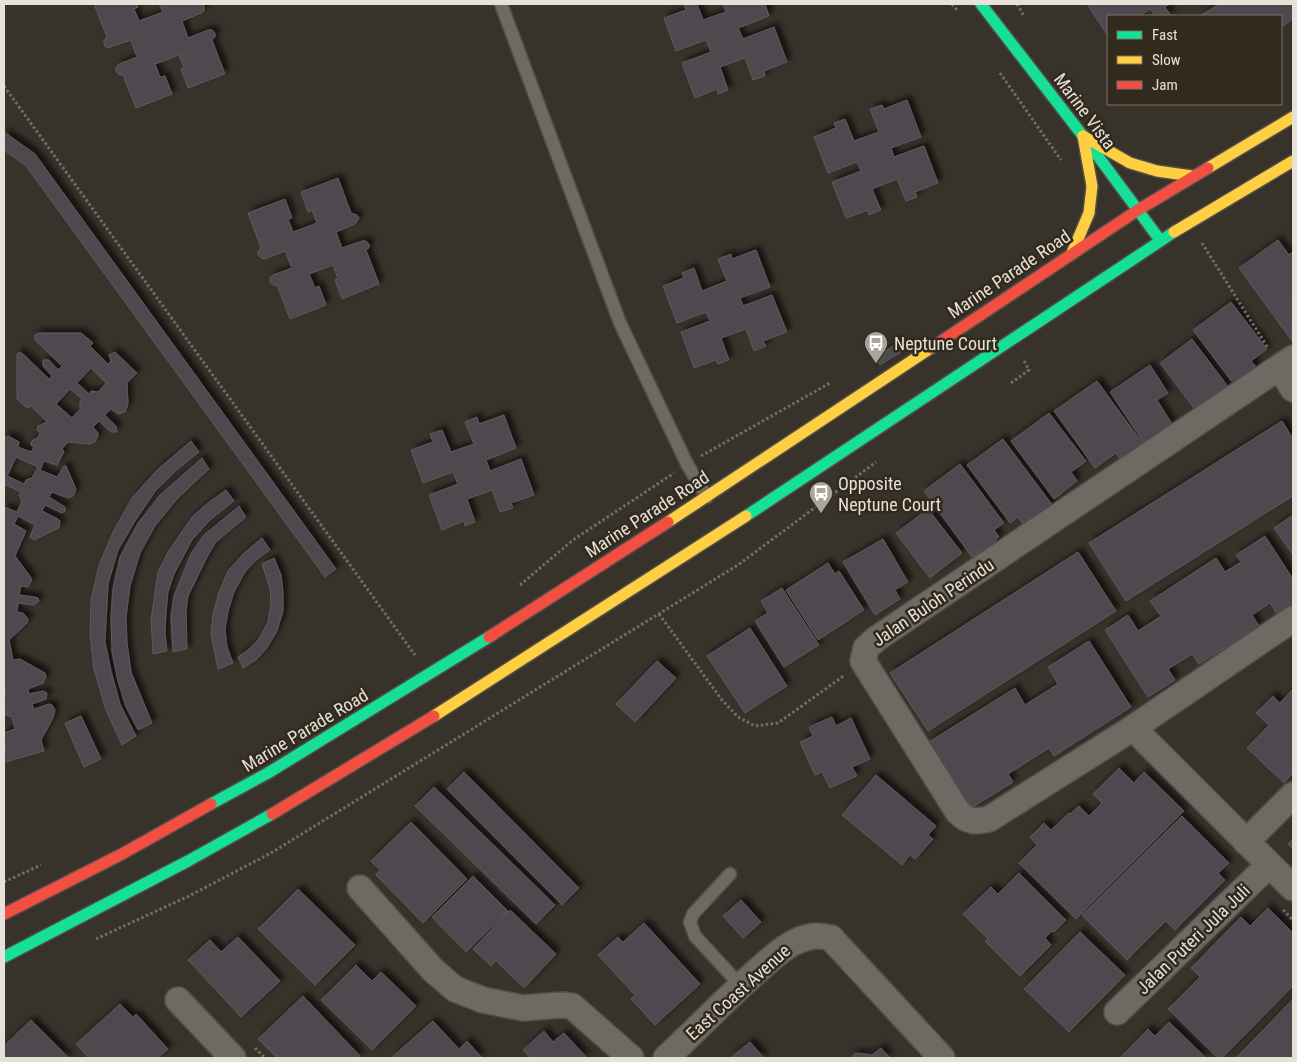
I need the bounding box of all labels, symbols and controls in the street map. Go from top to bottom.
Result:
legend [1107,15,1282,105]
text: Fast [1152,26,1177,44]
text: Slow [1152,51,1181,69]
street label: Marine Vista [1050,69,1120,153]
text: Jam [1152,76,1178,94]
street label: Marine Parade Road [944,225,1074,323]
bus stop icon: Neptune Court [863,330,889,364]
place label: Neptune Court [894,333,997,354]
street label: Marine Parade Road [581,466,713,562]
place label: Opposite Neptune Court [838,473,941,515]
bus stop icon: Opposite Neptune Court [808,480,834,514]
street label: Jalan Buloh Perindu [868,554,998,650]
street label: Marine Parade Road [238,684,372,776]
street label: Jalan Puteri Jula Juli [1132,880,1254,998]
street label: East Coast Avenue [682,940,794,1044]

